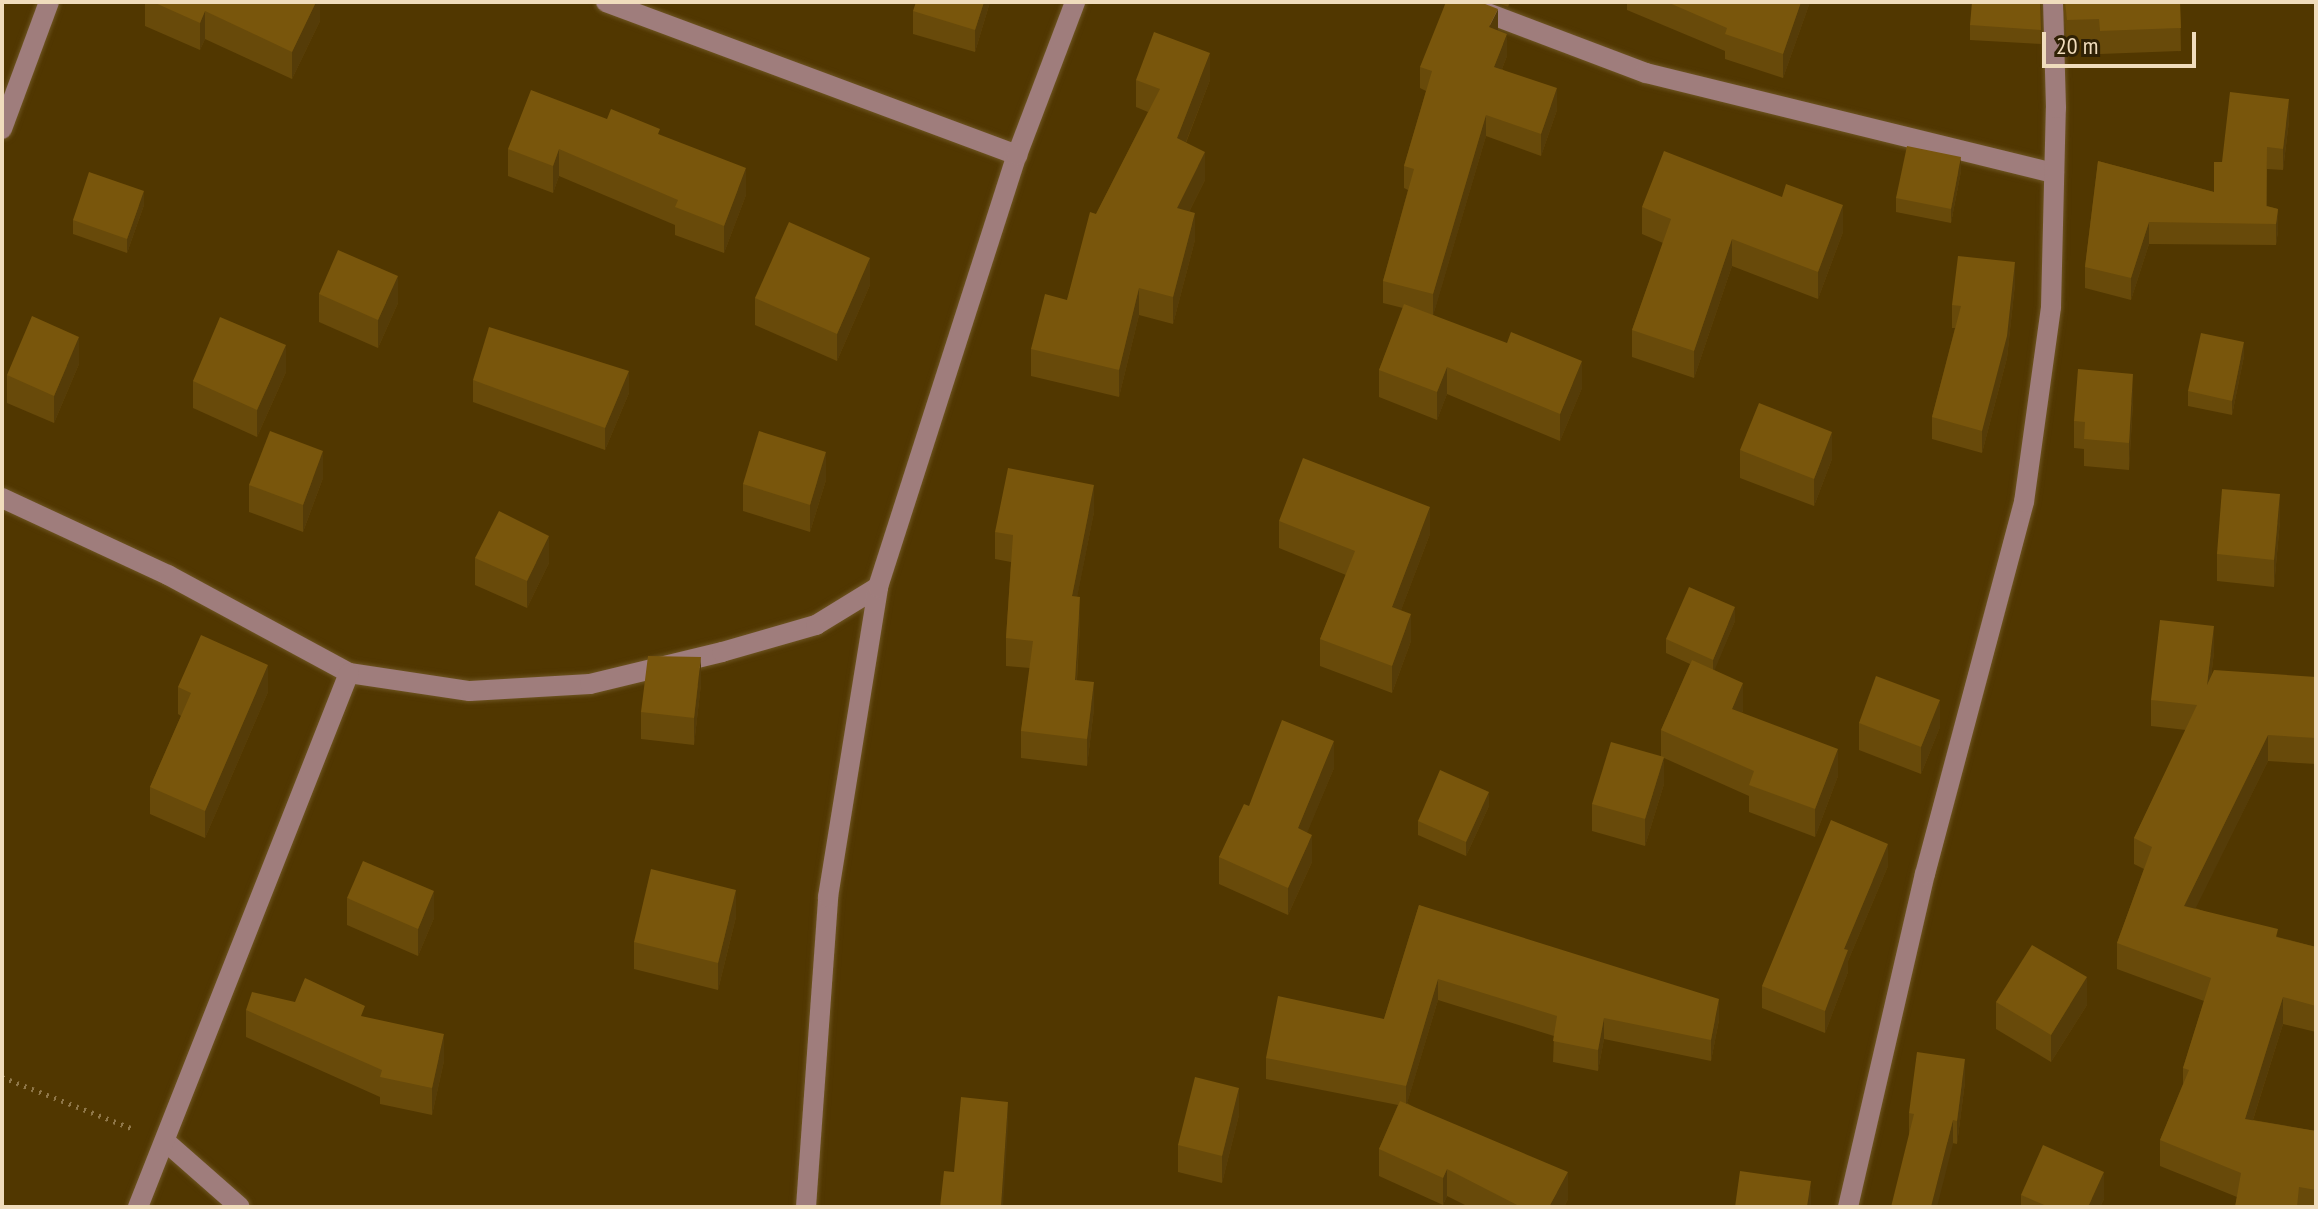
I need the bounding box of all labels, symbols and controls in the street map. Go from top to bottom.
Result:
scale bar [2046,16,2200,66]
text: 20 m [2056,30,2098,61]

